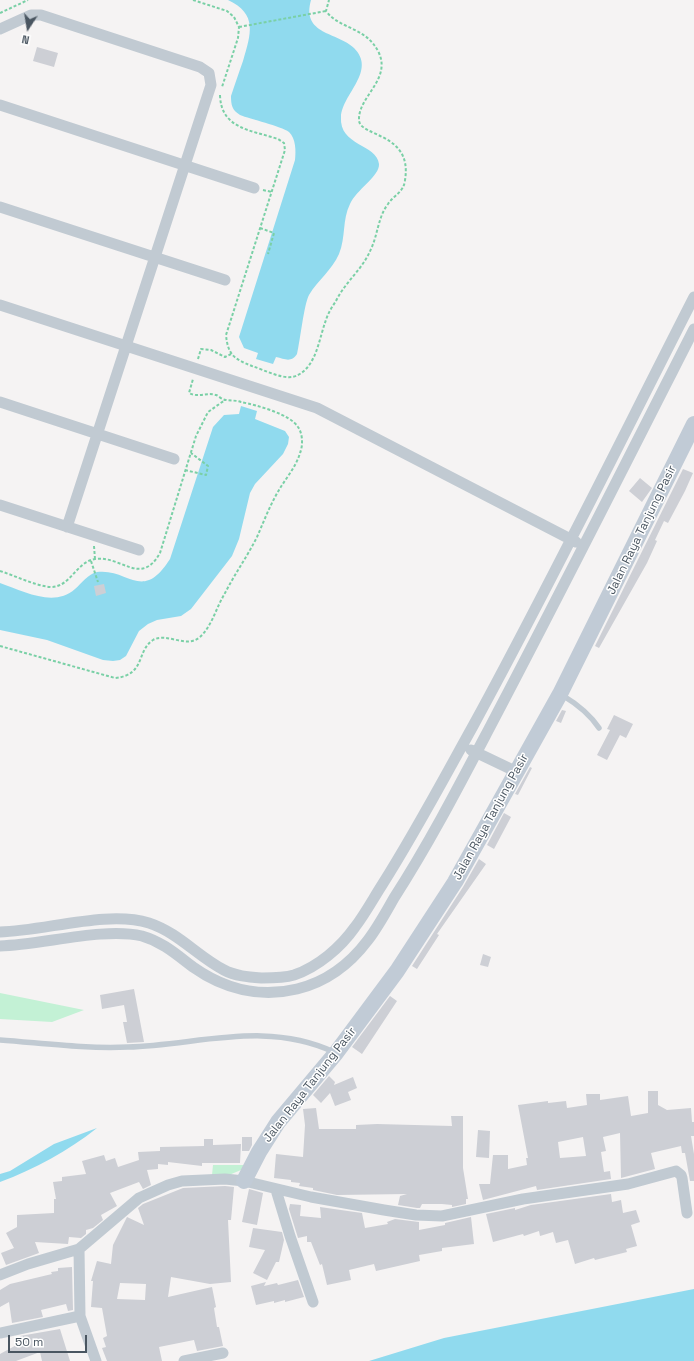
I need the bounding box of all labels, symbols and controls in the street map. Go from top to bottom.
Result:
north arrow [8,8,48,48]
text: N [20,32,31,47]
street label: Jalan Raya Tanjung Pasir [604,463,680,597]
street label: Jalan Raya Tanjung Pasir [450,751,532,883]
street label: Jalan Raya Tanjung Pasir [261,1025,359,1145]
scale bar [10,1327,89,1353]
text: 50 m [15,1334,43,1350]

